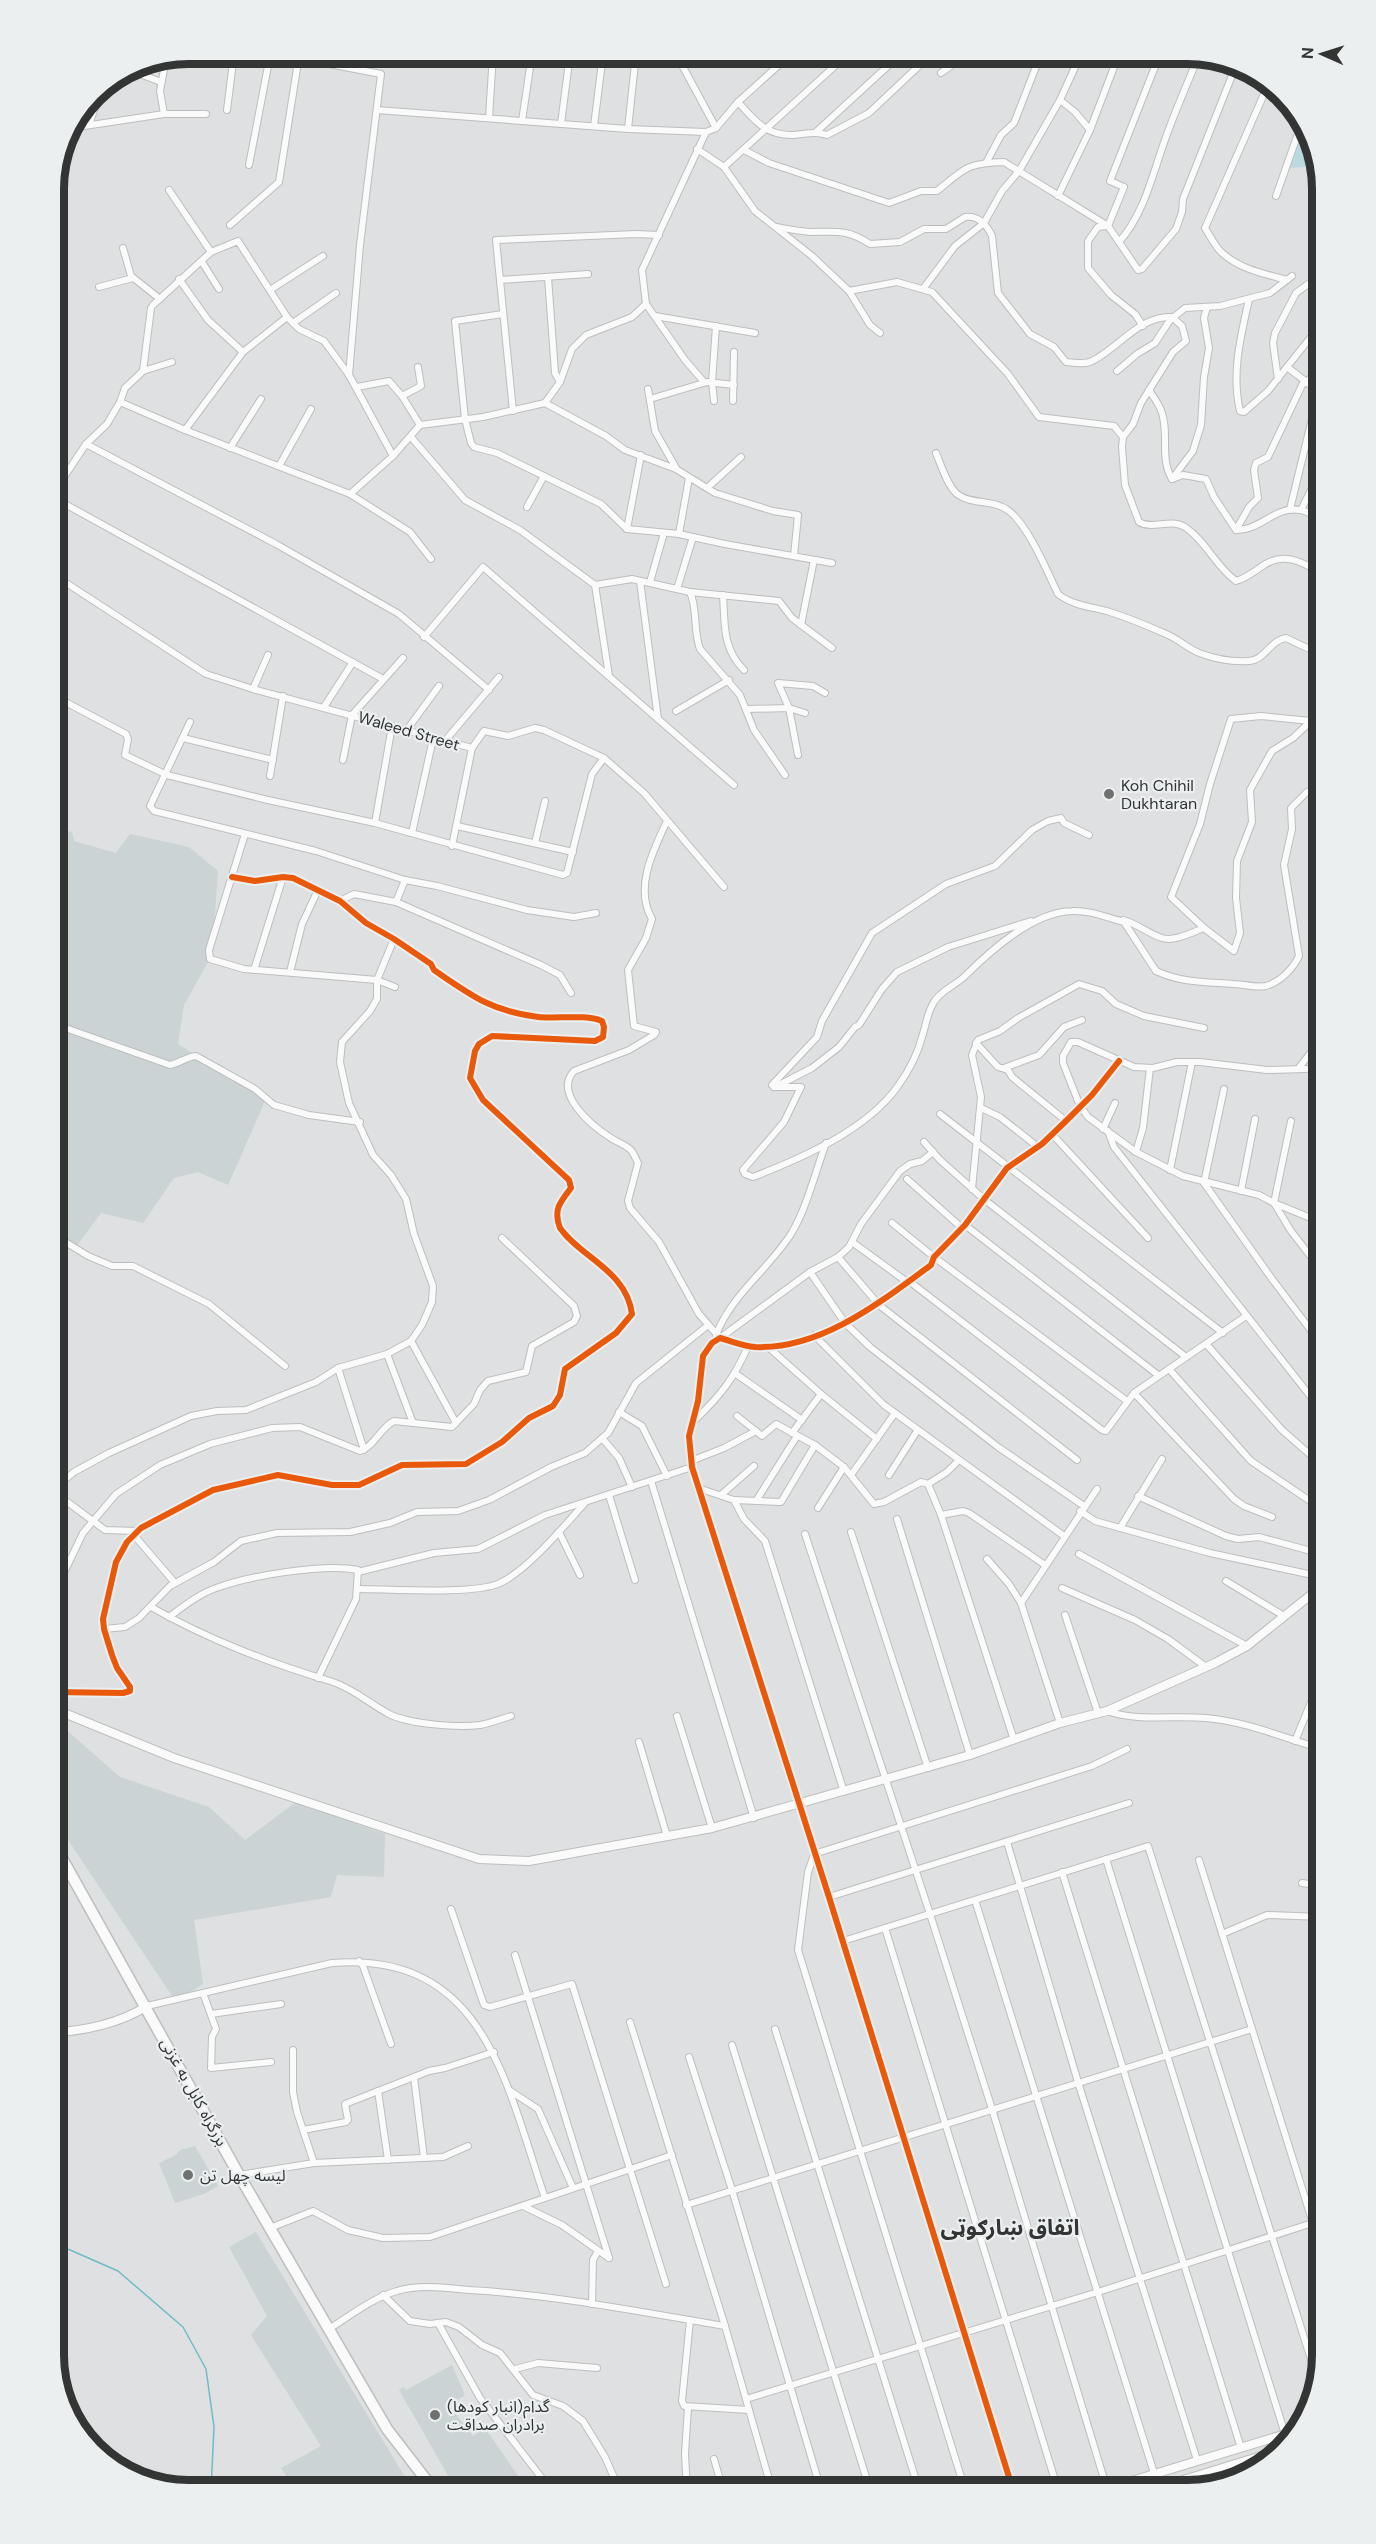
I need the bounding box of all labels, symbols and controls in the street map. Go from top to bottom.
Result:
north arrow [1292,24,1352,84]
text: N [1297,47,1318,60]
street label: Waleed Street [356,706,462,756]
place label: Koh Chihil Dukhtaran [1121,775,1197,814]
marker: Koh Chihil Dukhtaran [1102,787,1116,801]
street label: بزرگراه کابل به غزنی [156,2034,232,2150]
place label: لیسه چهل تن [200,2165,286,2186]
marker: لیسه چهل تن [181,2168,195,2182]
district label: اتفاق ښارګوټی [940,2213,1080,2242]
place label: (انبار کودها)گدام برادران صداقت [447,2396,550,2435]
marker: (انبار کودها)گدام برادران صداقت [428,2408,442,2422]

